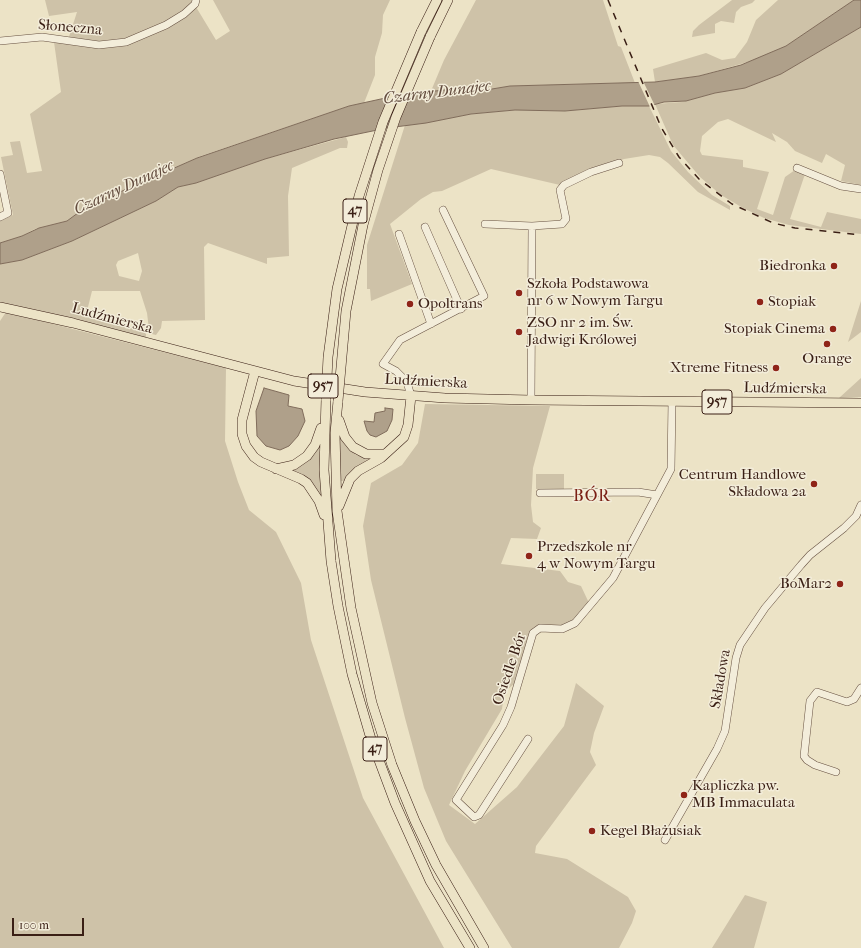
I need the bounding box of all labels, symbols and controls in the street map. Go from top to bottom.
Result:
street label: Słoneczna [37,16,103,40]
water label: Czarny Dunajec [382,77,492,109]
water label: Czarny Dunajec [71,156,177,220]
road number: 47 [343,199,367,223]
place label: Biedronka [759,257,826,275]
marker: Biedronka [829,261,839,271]
place label: Szkoła Podstawowa nr 6 w Nowym Targu [527,275,663,310]
marker: Szkoła Podstawowa nr 6 w Nowym Targu [514,288,524,298]
place label: Stopiak [768,293,816,311]
place label: Opoltrans [418,295,483,313]
marker: Stopiak [755,297,765,307]
marker: Opoltrans [405,299,415,309]
street label: Ludźmierska [70,300,154,338]
place label: ZSO nr 2 im. Św. Jadwigi Królowej [527,314,637,349]
place label: Stopiak Cinema [724,320,825,338]
marker: Stopiak Cinema [828,324,838,334]
marker: ZSO nr 2 im. Św. Jadwigi Królowej [514,327,524,337]
marker: Orange [822,339,832,349]
place label: Orange [802,350,852,368]
place label: Xtreme Fitness [670,359,768,377]
marker: Xtreme Fitness [771,363,781,373]
street label: Ludźmierska [384,371,468,393]
road number: 957 [308,374,338,398]
street label: Ludźmierska [743,379,827,399]
road number: 957 [702,390,732,414]
place label: Centrum Handlowe Składowa 2a [679,466,806,501]
marker: Centrum Handlowe Składowa 2a [809,479,819,489]
district label: BÓR [573,487,611,507]
place label: Przedszkole nr 4 w Nowym Targu [537,538,656,573]
marker: Przedszkole nr 4 w Nowym Targu [524,551,534,561]
place label: BoMar2 [780,575,832,593]
marker: BoMar2 [835,579,845,589]
street label: Osiedle Bór [489,630,531,708]
street label: Składowa [707,648,735,710]
road number: 47 [363,737,387,761]
place label: Kapliczka pw. MB Immaculata [692,777,795,812]
marker: Kapliczka pw. MB Immaculata [679,790,689,800]
place label: Kegel Błażusiak [600,822,701,840]
marker: Kegel Błażusiak [587,826,597,836]
scale bar [14,910,86,936]
text: 100 m [19,918,49,932]

